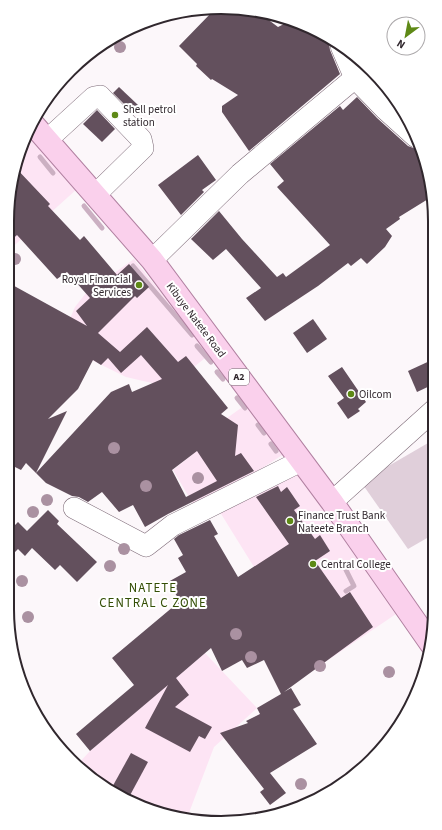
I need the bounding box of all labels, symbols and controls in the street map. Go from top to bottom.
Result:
north arrow [386,16,426,56]
text: N [394,36,408,52]
place label: Shell petrol station [123,102,176,130]
marker: Shell petrol station [110,110,120,120]
place label: Royal Financial Services [62,272,131,300]
street label: Kibuye Natete Road [163,279,229,361]
marker: Royal Financial Services [134,280,144,290]
road number: A2 [229,369,249,385]
place label: Oilcom [359,387,392,402]
marker: Oilcom [346,389,356,399]
place label: Finance Trust Bank Nateete Branch [298,508,386,536]
marker: Finance Trust Bank Nateete Branch [285,516,295,526]
place label: Central College [321,557,391,572]
marker: Central College [308,559,318,569]
district label: NATETE CENTRAL C ZONE [99,579,207,612]

